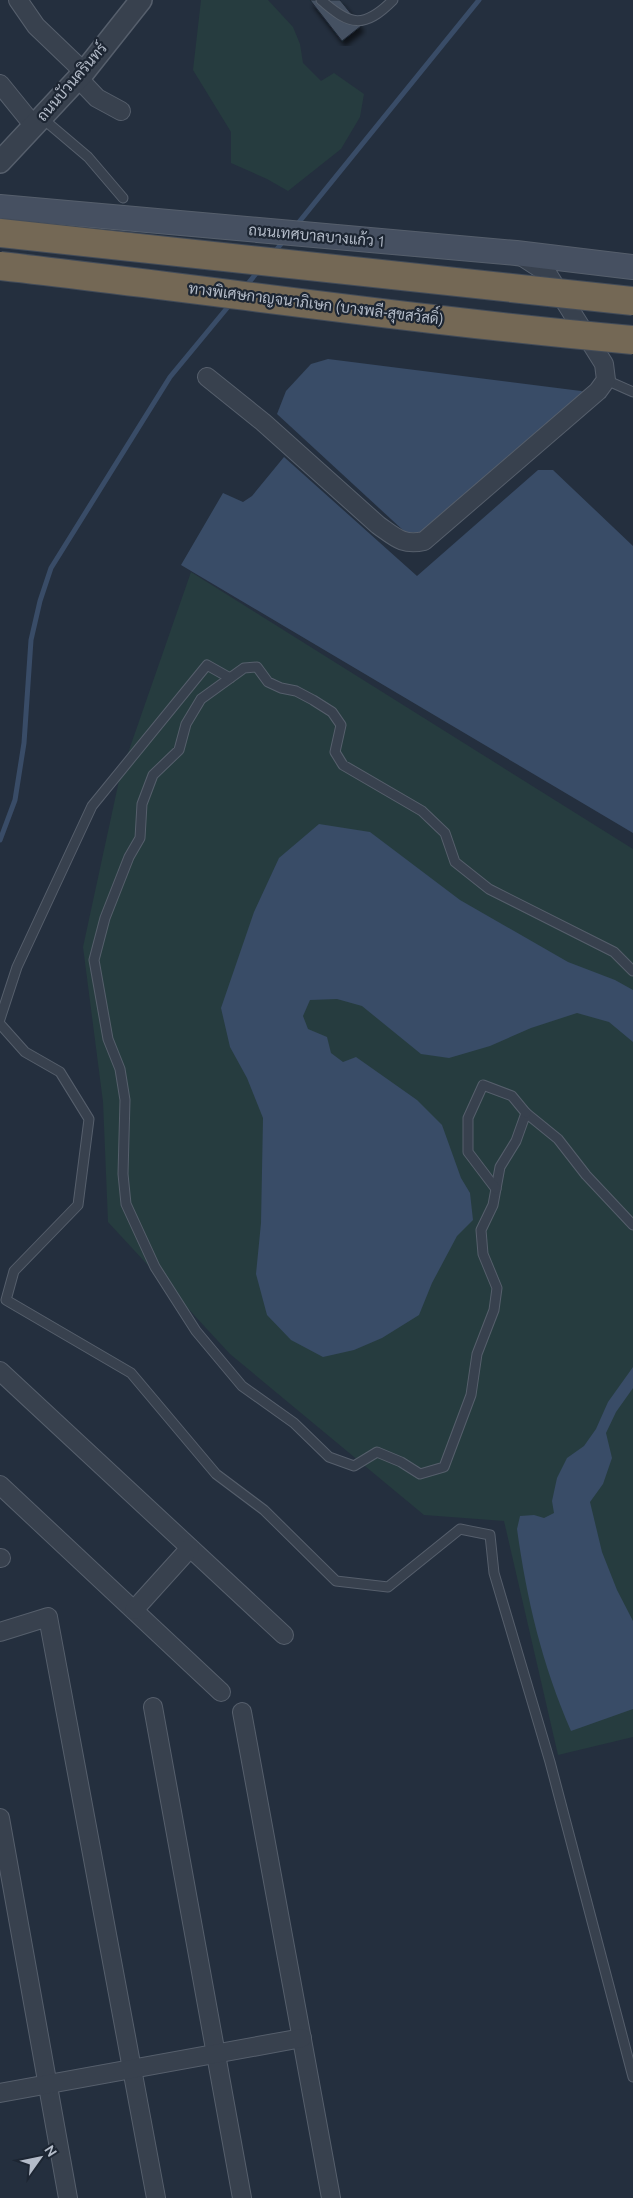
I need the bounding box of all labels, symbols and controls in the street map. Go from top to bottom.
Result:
street label: ถนนบัวนครินทร์ [32,39,110,124]
street label: ถนนเทศบาลบางแก้ว 1 [248,220,386,250]
street label: ทางพิเศษกาญจนาภิเษก (บางพลี-สุขสวัสดิ์) [187,273,445,331]
north arrow [15,2133,65,2183]
text: N [41,2142,60,2160]

